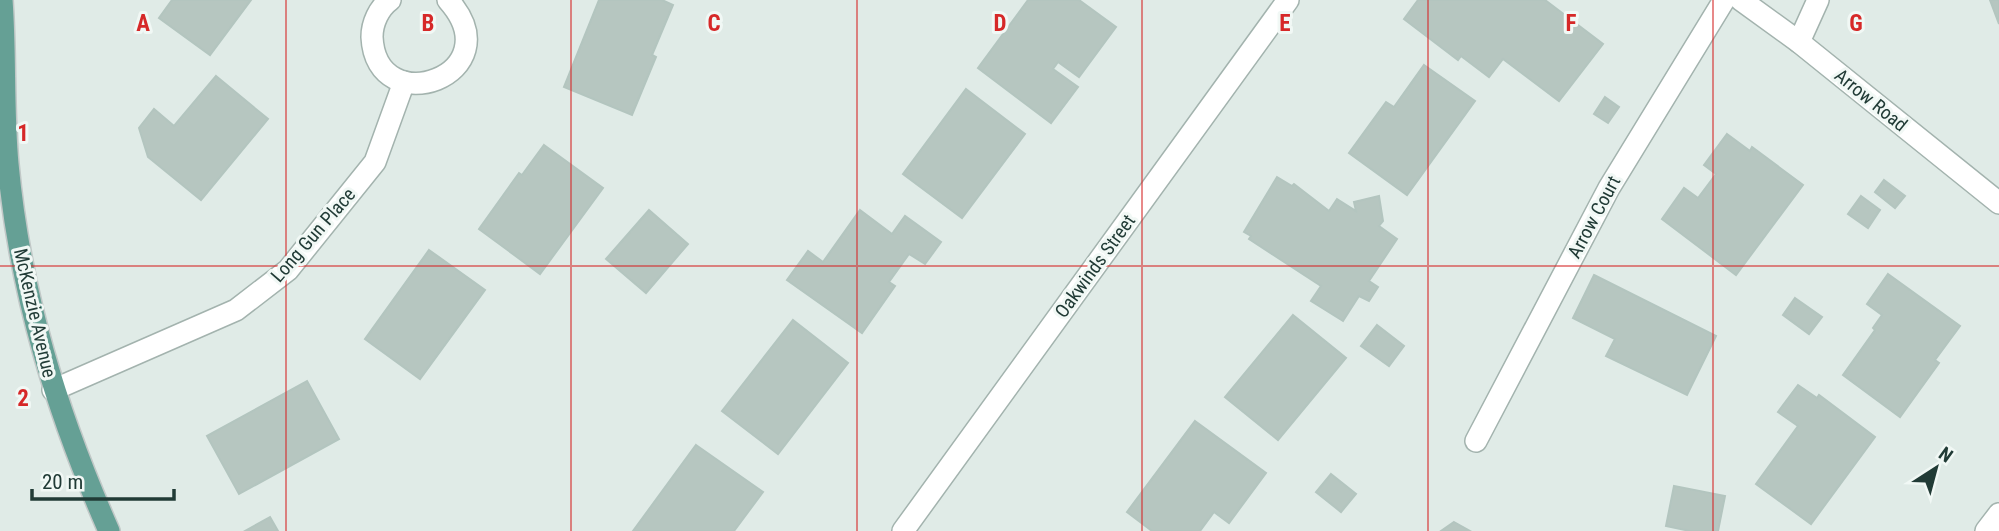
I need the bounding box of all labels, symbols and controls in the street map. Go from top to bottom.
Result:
text: A [136,10,150,37]
text: B [422,10,434,37]
text: C [707,10,721,37]
text: D [994,10,1007,37]
text: E [1279,10,1291,37]
text: F [1566,10,1577,37]
text: G [1849,10,1863,37]
street label: Arrow Road [1830,64,1912,136]
text: 1 [17,120,29,147]
street label: Arrow Court [1563,172,1625,262]
street label: Long Gun Place [266,183,360,287]
street label: Oakwinds Street [1050,210,1140,322]
street label: McKenzie Avenue [9,246,61,380]
text: 2 [17,385,29,412]
north arrow [1901,433,1971,503]
text: N [1934,442,1957,467]
scale bar [32,458,173,502]
text: 20 m [42,470,83,494]

